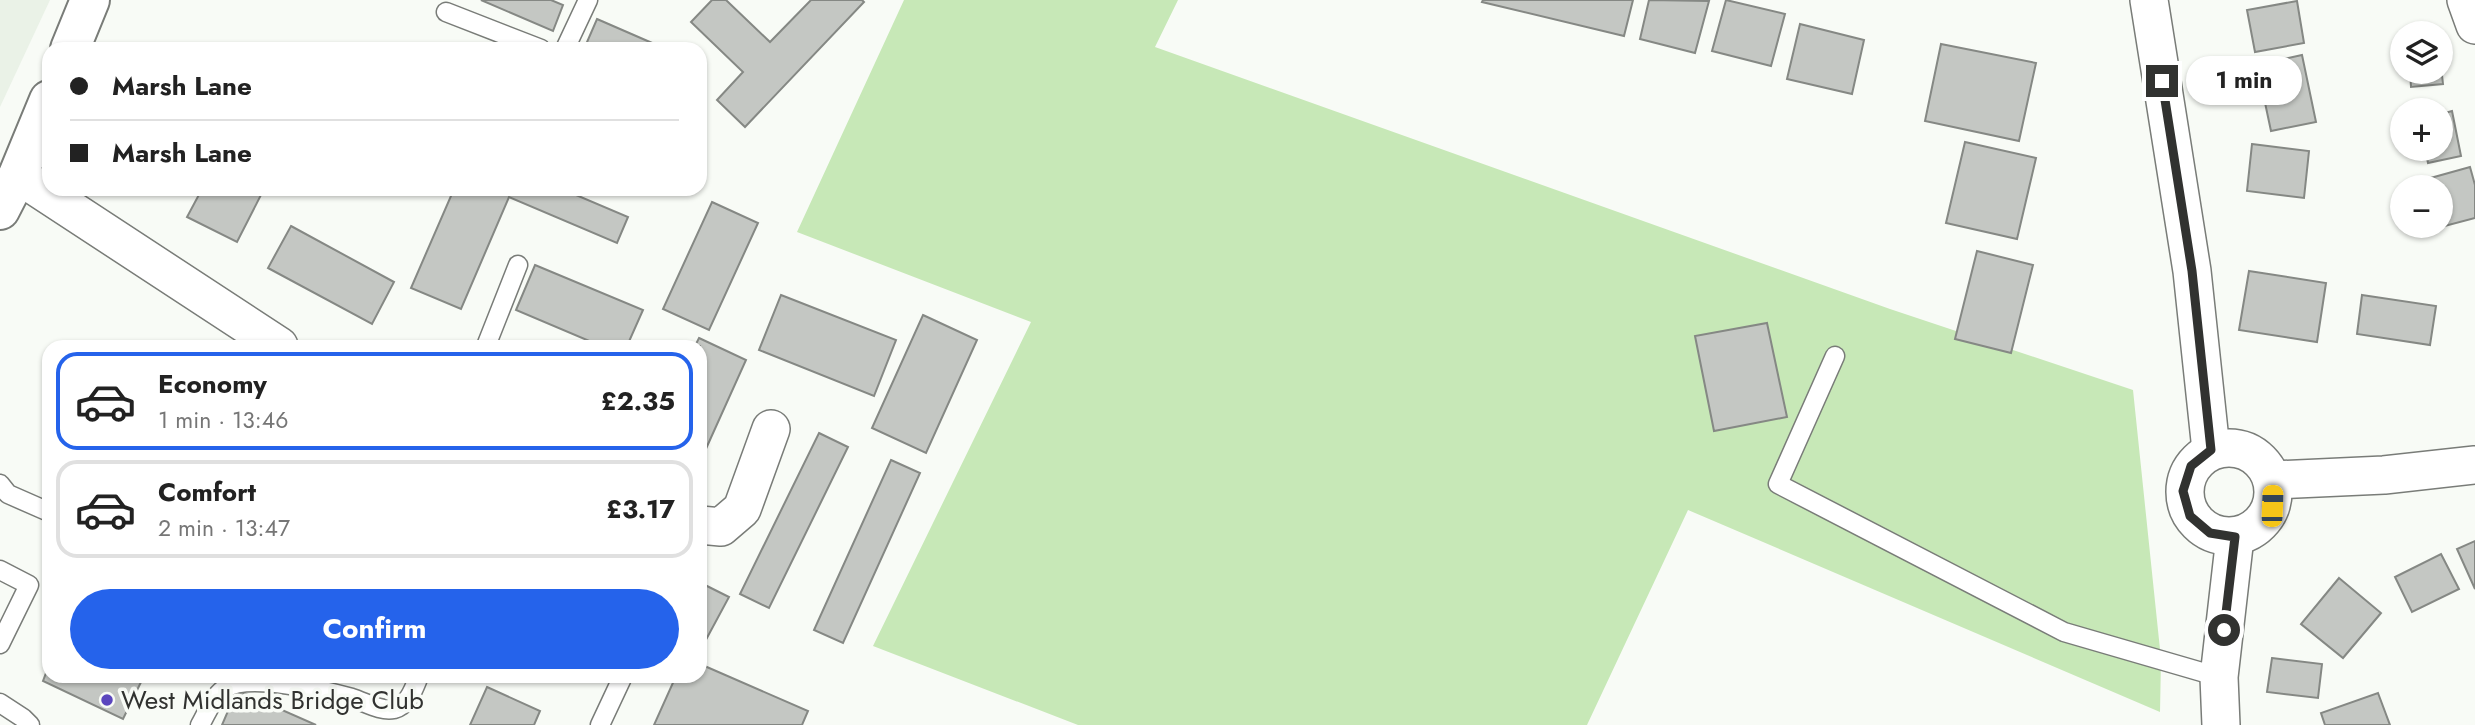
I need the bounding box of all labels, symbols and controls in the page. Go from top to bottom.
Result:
map controls [2390,21,2453,238]
button: layers [2390,21,2453,84]
callout: 1 min [2186,56,2302,106]
text: 1 min [2215,63,2273,97]
route end [2146,65,2178,97]
text: Marsh Lane [112,67,252,105]
button: + [2390,98,2453,161]
text: Marsh Lane [112,134,252,172]
button: − [2390,175,2453,238]
text: Economy [158,365,267,403]
icon: car [74,370,137,433]
text: £2.35 [601,382,675,420]
text: 1 min · 13:46 [158,403,288,437]
text: Comfort [158,473,256,511]
icon: car [74,478,137,541]
car [2261,485,2284,527]
text: £3.17 [606,490,675,528]
text: 2 min · 13:47 [158,511,290,545]
button: Confirm [70,589,679,669]
route start [2208,614,2240,646]
place label: West Midlands Bridge Club [121,681,424,719]
marker: West Midlands Bridge Club [99,692,115,708]

